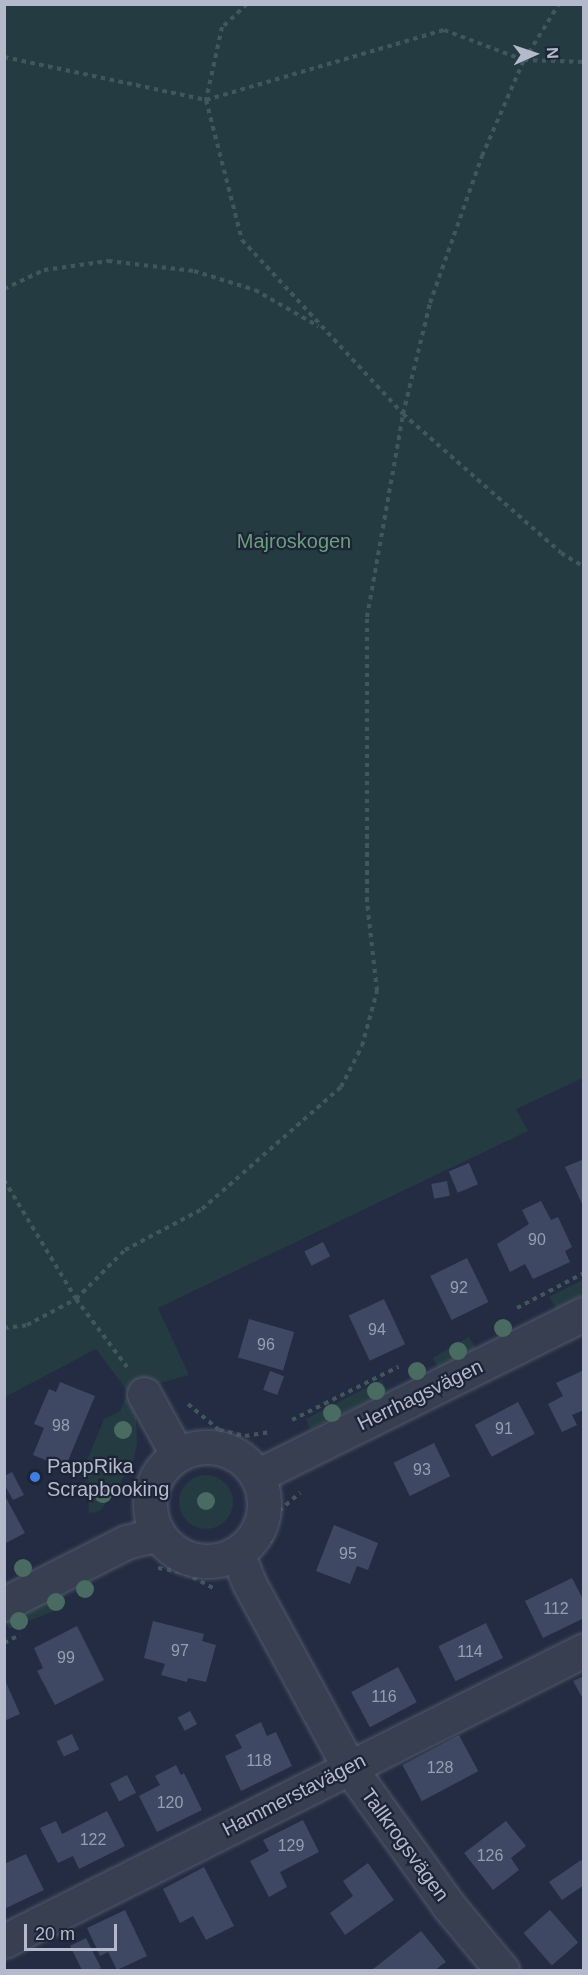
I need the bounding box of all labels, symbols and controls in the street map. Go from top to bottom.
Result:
north arrow [504,24,564,84]
text: N [544,47,561,59]
park label: Majroskogen [237,529,351,553]
house number: 90 [528,1230,546,1250]
house number: 92 [450,1278,468,1298]
house number: 94 [368,1320,386,1340]
house number: 96 [257,1335,275,1355]
street label: Herrhagsvägen [353,1354,487,1436]
house number: 98 [52,1416,70,1436]
house number: 91 [495,1419,513,1439]
place label: PappRika Scrapbooking [47,1454,169,1501]
house number: 93 [413,1460,431,1480]
marker: PappRika Scrapbooking [28,1470,42,1484]
house number: 95 [339,1544,357,1564]
house number: 112 [543,1599,569,1619]
house number: 97 [171,1641,189,1661]
house number: 114 [457,1642,483,1662]
house number: 99 [57,1648,75,1668]
house number: 116 [371,1687,397,1707]
street label: Hammerstavägen [218,1748,370,1842]
house number: 118 [246,1751,272,1771]
house number: 128 [427,1758,453,1778]
street label: Tallkrogsvägen [356,1784,454,1906]
house number: 120 [157,1793,183,1813]
house number: 122 [80,1830,106,1850]
house number: 129 [278,1836,304,1856]
house number: 126 [477,1846,503,1866]
scale bar [27,1912,120,1950]
text: 20 m [35,1924,75,1944]

